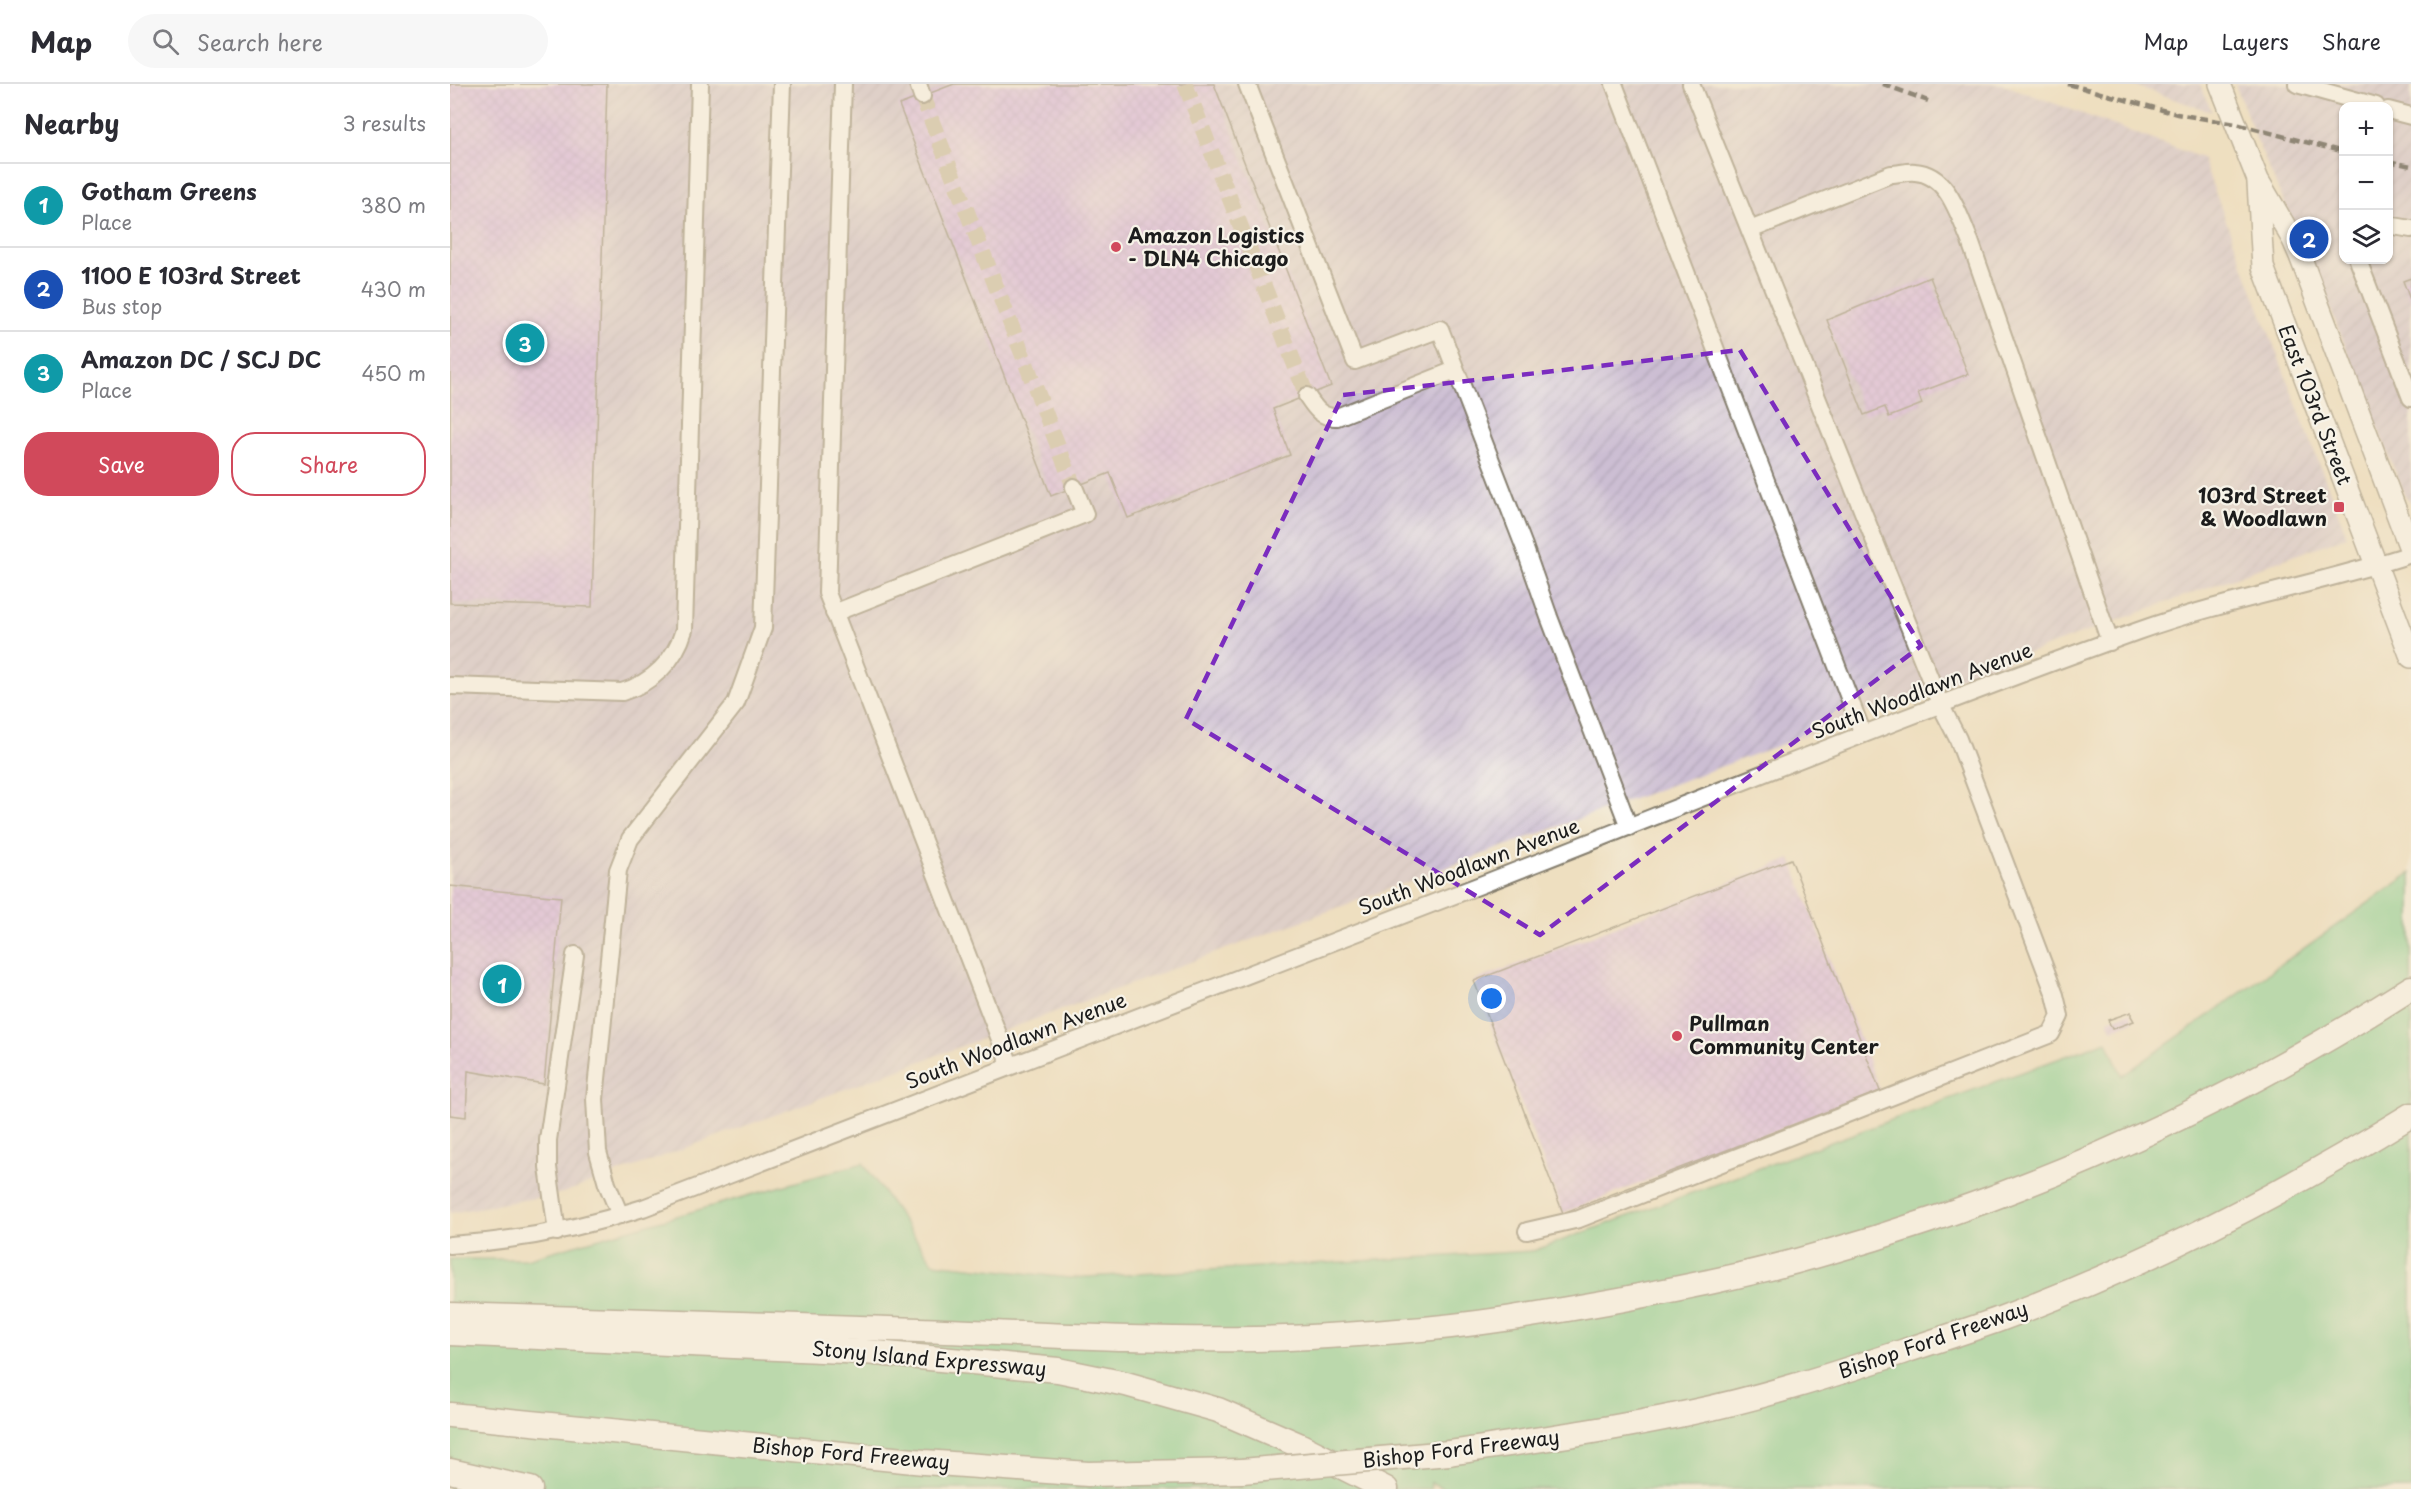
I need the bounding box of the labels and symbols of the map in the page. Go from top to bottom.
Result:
pin: 2 [2290,216,2328,262]
place label: Amazon Logistics - DLN4 Chicago [1128,220,1304,273]
marker: Amazon Logistics - DLN4 Chicago [1109,240,1123,254]
pin: 3 [506,320,544,366]
street label: East 103rd Street [2272,320,2360,489]
place label: 103rd Street & Woodlawn [2198,480,2327,533]
marker: 103rd Street & Woodlawn [2332,500,2346,514]
street label: South Woodlawn Avenue [1807,634,2036,746]
street label: South Woodlawn Avenue [1354,810,1583,922]
pin: 1 [482,962,522,1006]
street label: South Woodlawn Avenue [901,984,1130,1096]
your location [1477,984,1506,1013]
place label: Pullman Community Center [1689,1008,1880,1061]
marker: Pullman Community Center [1670,1029,1684,1043]
street label: Bishop Ford Freeway [1834,1293,2031,1386]
street label: Stony Island Expressway [811,1333,1048,1383]
street label: Bishop Ford Freeway [1361,1421,1561,1475]
street label: Bishop Ford Freeway [751,1429,951,1477]

